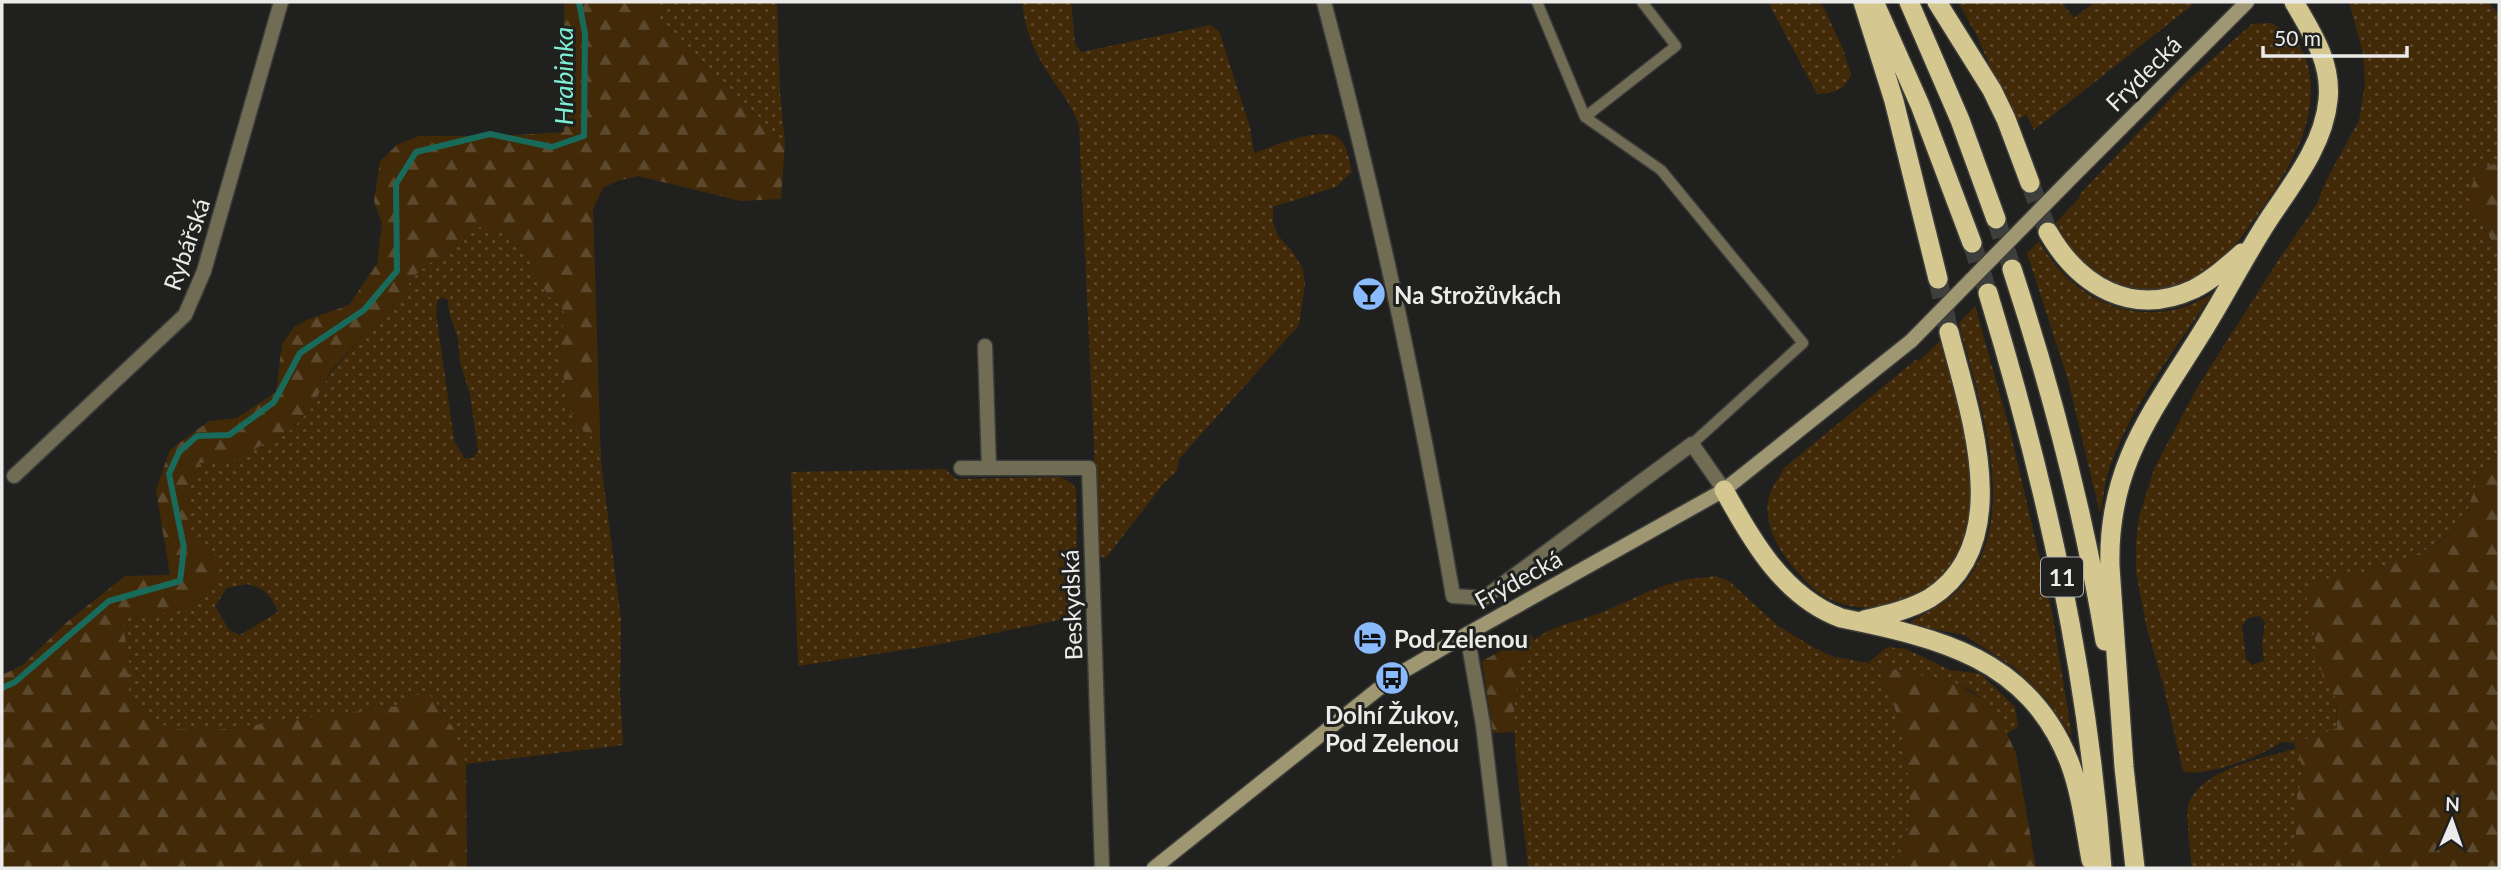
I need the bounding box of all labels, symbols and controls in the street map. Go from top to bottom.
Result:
scale bar [2263,14,2406,58]
text: 50 m [2274,25,2321,50]
water label: Hrabinka [547,27,579,125]
street label: Frýdecká [2099,29,2187,117]
street label: Rybářská [157,194,215,294]
bar icon: Na Strožůvkách [1350,275,1388,313]
place label: Na Strožůvkách [1394,280,1561,309]
street label: Frýdecká [1469,543,1567,615]
street label: Beskydská [1055,549,1087,661]
road number: 11 [2041,558,2083,596]
hotel icon: Pod Zelenou [1351,619,1389,657]
place label: Pod Zelenou [1394,624,1528,653]
bus stop icon: Dolní Žukov, Pod Zelenou [1373,659,1411,697]
place label: Dolní Žukov, Pod Zelenou [1325,700,1459,757]
north arrow [2417,786,2487,856]
text: N [2445,792,2460,815]

